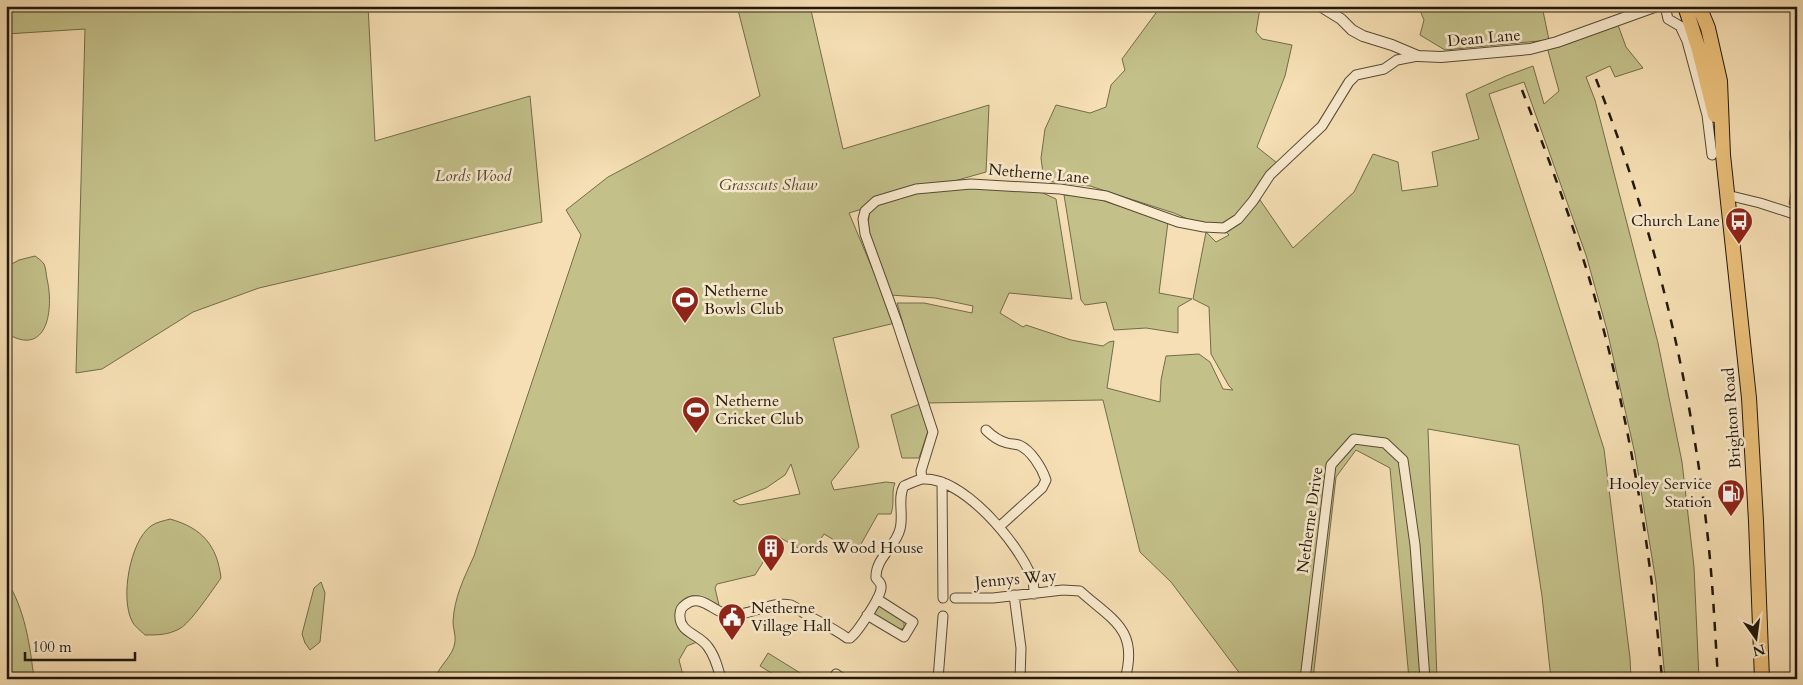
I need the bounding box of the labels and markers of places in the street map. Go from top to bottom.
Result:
bus stop icon: Church Lane [1724,206,1754,245]
place label: Church Lane [1631,210,1720,232]
place label: Netherne Bowls Club [704,280,784,320]
sports icon: Netherne Bowls Club [670,285,700,324]
place label: Netherne Cricket Club [715,390,804,430]
sports icon: Netherne Cricket Club [681,395,711,434]
place label: Hooley Service Station [1609,473,1712,513]
fuel station icon: Hooley Service Station [1716,478,1746,517]
building icon: Lords Wood House [756,533,786,572]
place label: Lords Wood House [790,537,924,559]
place label: Netherne Village Hall [751,597,831,637]
public building icon: Netherne Village Hall [717,602,747,641]

